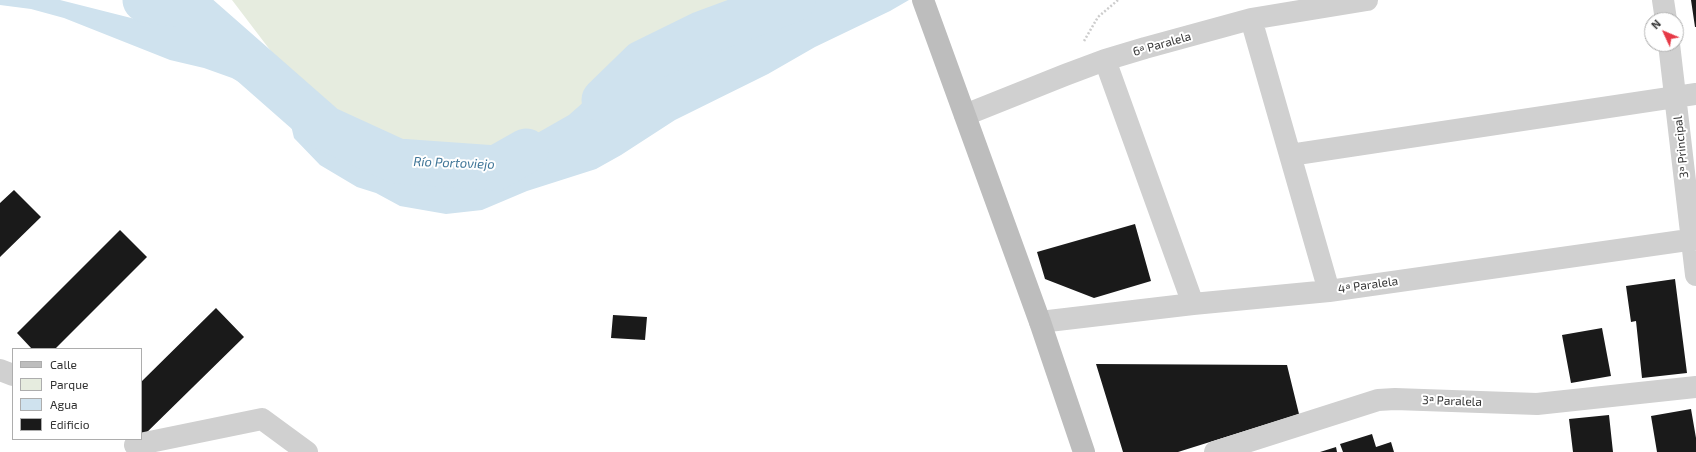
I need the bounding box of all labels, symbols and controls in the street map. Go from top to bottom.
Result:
north arrow [1644,12,1684,52]
text: N [1648,17,1663,31]
street label: 6ª Paralela [1131,29,1193,59]
street label: 3ª Principal [1671,115,1691,179]
water label: Río Portoviejo [413,154,495,172]
street label: 4ª Paralela [1337,274,1399,296]
legend [12,348,142,440]
text: Calle [50,357,77,371]
text: Parque [50,377,88,391]
street label: 3ª Paralela [1422,393,1482,409]
text: Agua [50,397,78,411]
text: Edificio [50,417,90,431]

